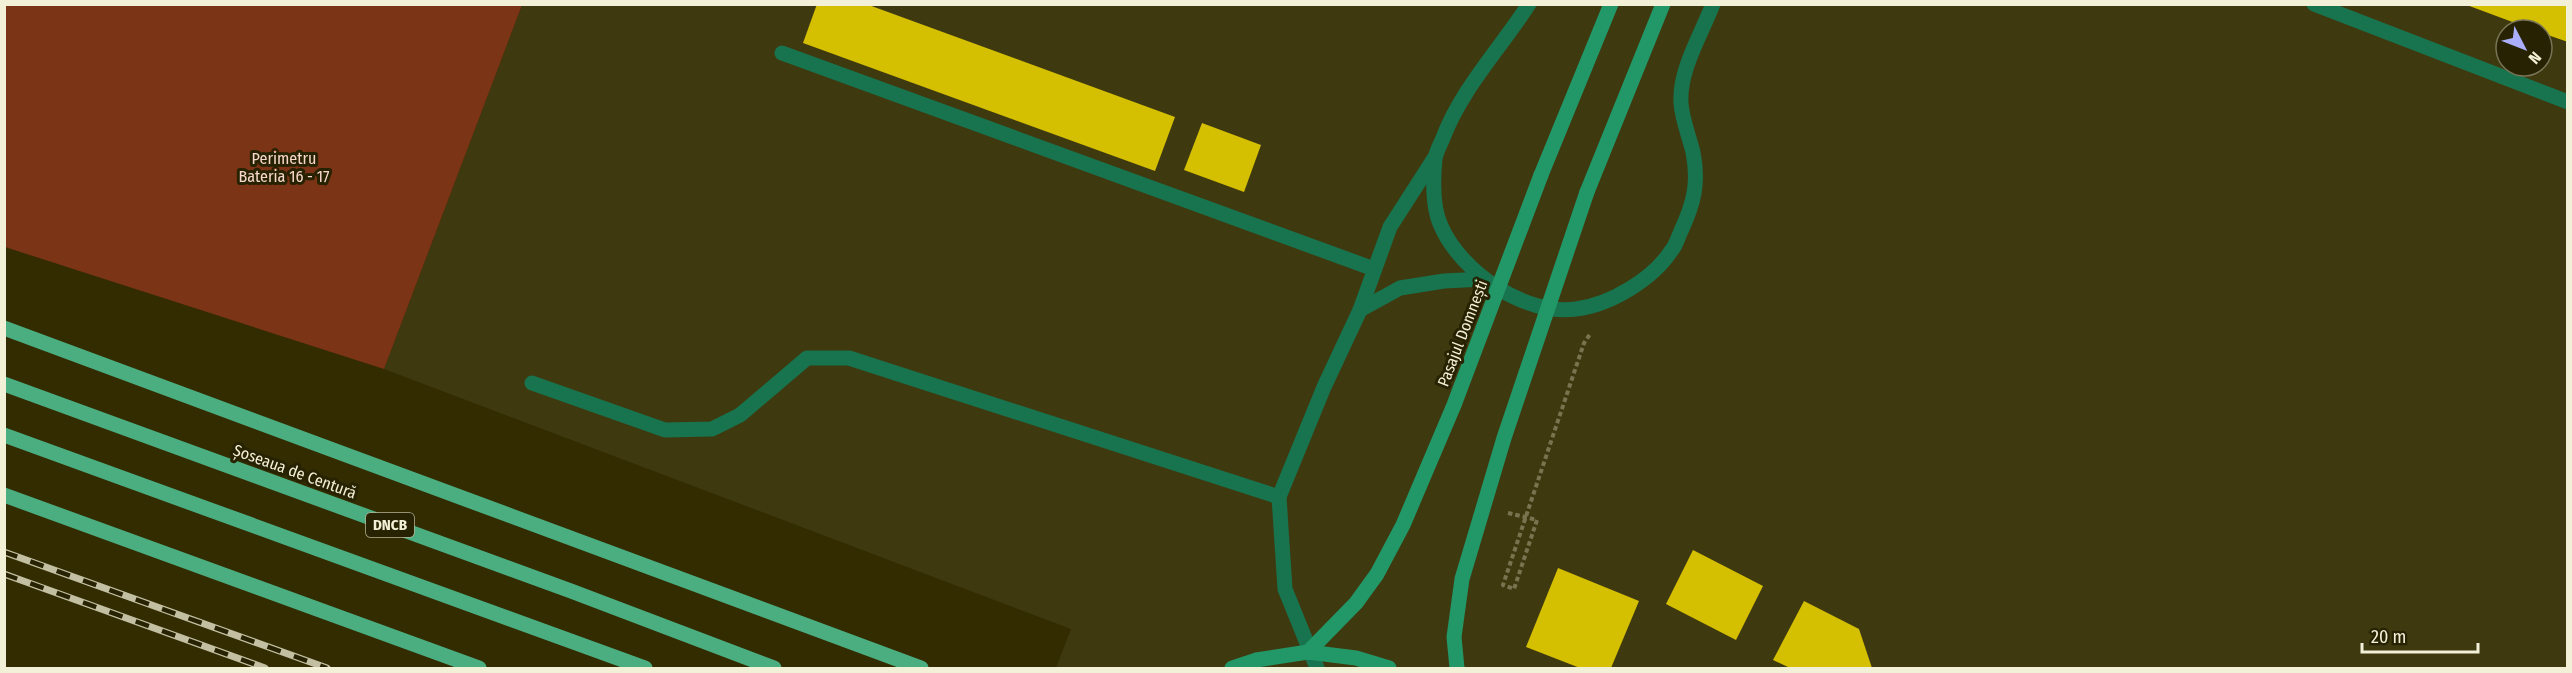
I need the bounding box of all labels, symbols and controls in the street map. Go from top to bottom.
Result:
north arrow [2494,18,2554,78]
text: N [2525,48,2545,68]
park label: Perimetru Bateria 16 - 17 [238,149,330,186]
street label: Pasajul Domnești [1433,277,1492,389]
street label: Șoseaua de Centură [230,440,359,504]
road number: DNCB [366,513,414,537]
scale bar [2362,616,2478,654]
text: 20 m [2371,626,2406,648]

